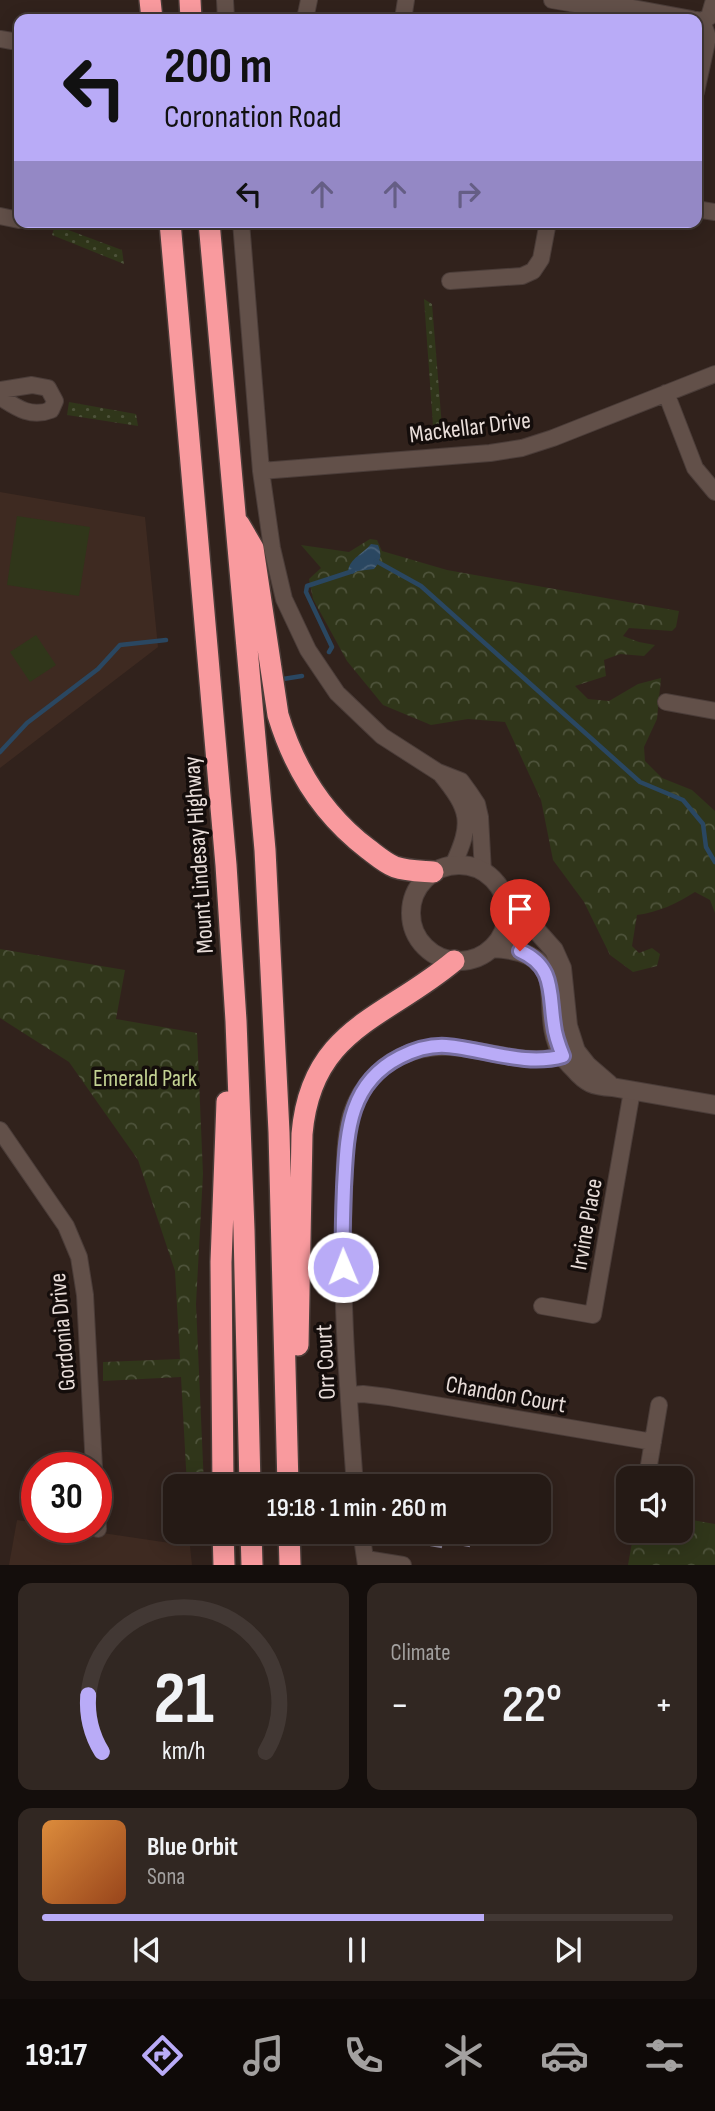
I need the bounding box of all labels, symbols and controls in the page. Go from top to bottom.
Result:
text: 200 m [164,38,272,97]
icon: left [49,42,140,133]
text: Coronation Road [164,98,342,137]
icon: left [230,175,268,213]
icon: ahead [303,175,341,213]
icon: ahead [376,175,414,213]
icon: right [449,175,487,213]
street label: Mackellar Drive [408,406,533,449]
street label: Mount Lindesay Highway [177,755,220,955]
pin [490,879,550,951]
icon: arrive [501,890,539,928]
park label: Emerald Park [93,1064,197,1093]
street label: Irvine Place [564,1176,609,1272]
position arrow [306,1230,380,1304]
street label: Gordonia Drive [43,1272,82,1392]
street label: Orr Court [309,1324,342,1400]
street label: Chandon Court [444,1370,568,1419]
speed limit sign: 30 [21,1452,112,1543]
map controls [616,1466,693,1543]
button: sound [616,1466,693,1543]
text: 19:18 · 1 min · 260 m [267,1493,447,1524]
text: Climate [391,1639,450,1667]
text: 21 [153,1657,214,1745]
text: 22° [502,1674,562,1737]
text: − [391,1683,409,1728]
text: + [654,1683,673,1728]
text: km/h [162,1736,205,1767]
text: Blue Orbit [147,1832,238,1863]
text: Sona [147,1863,185,1891]
icon: previous [128,1931,166,1969]
icon: pause [338,1931,376,1969]
icon: next [549,1931,587,1969]
icon: directions [138,2031,187,2080]
icon: music [239,2031,288,2080]
icon: phone [339,2031,388,2080]
icon: climate [439,2031,488,2080]
icon: car [540,2031,589,2080]
icon: filters [640,2031,689,2080]
text: 19:17 [26,2036,87,2075]

